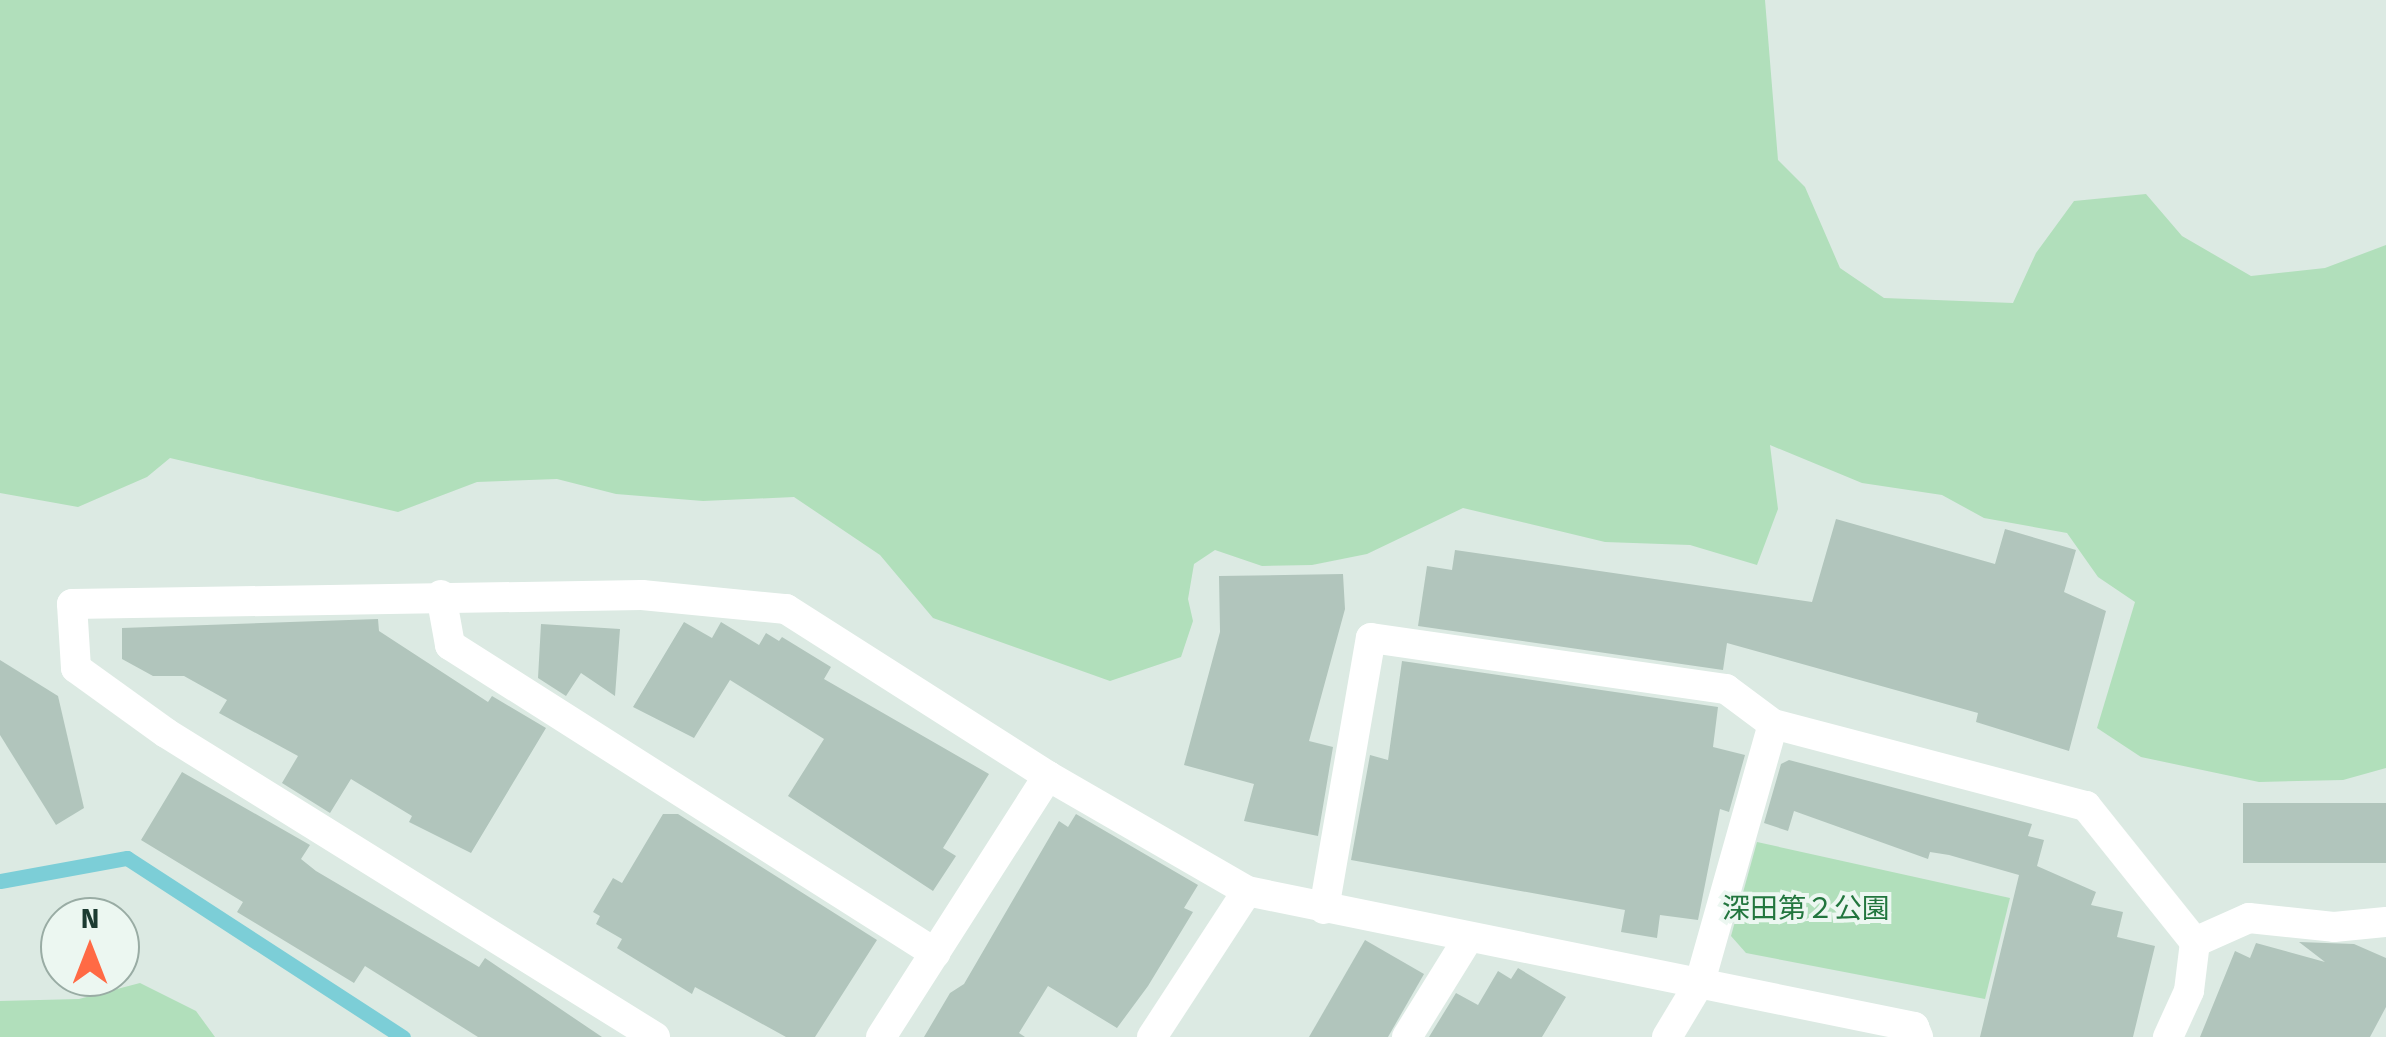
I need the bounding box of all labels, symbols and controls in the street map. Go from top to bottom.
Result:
park label: 深田第２公園 [1722,892,1890,926]
north arrow [40,897,140,997]
text: N [81,902,99,935]

